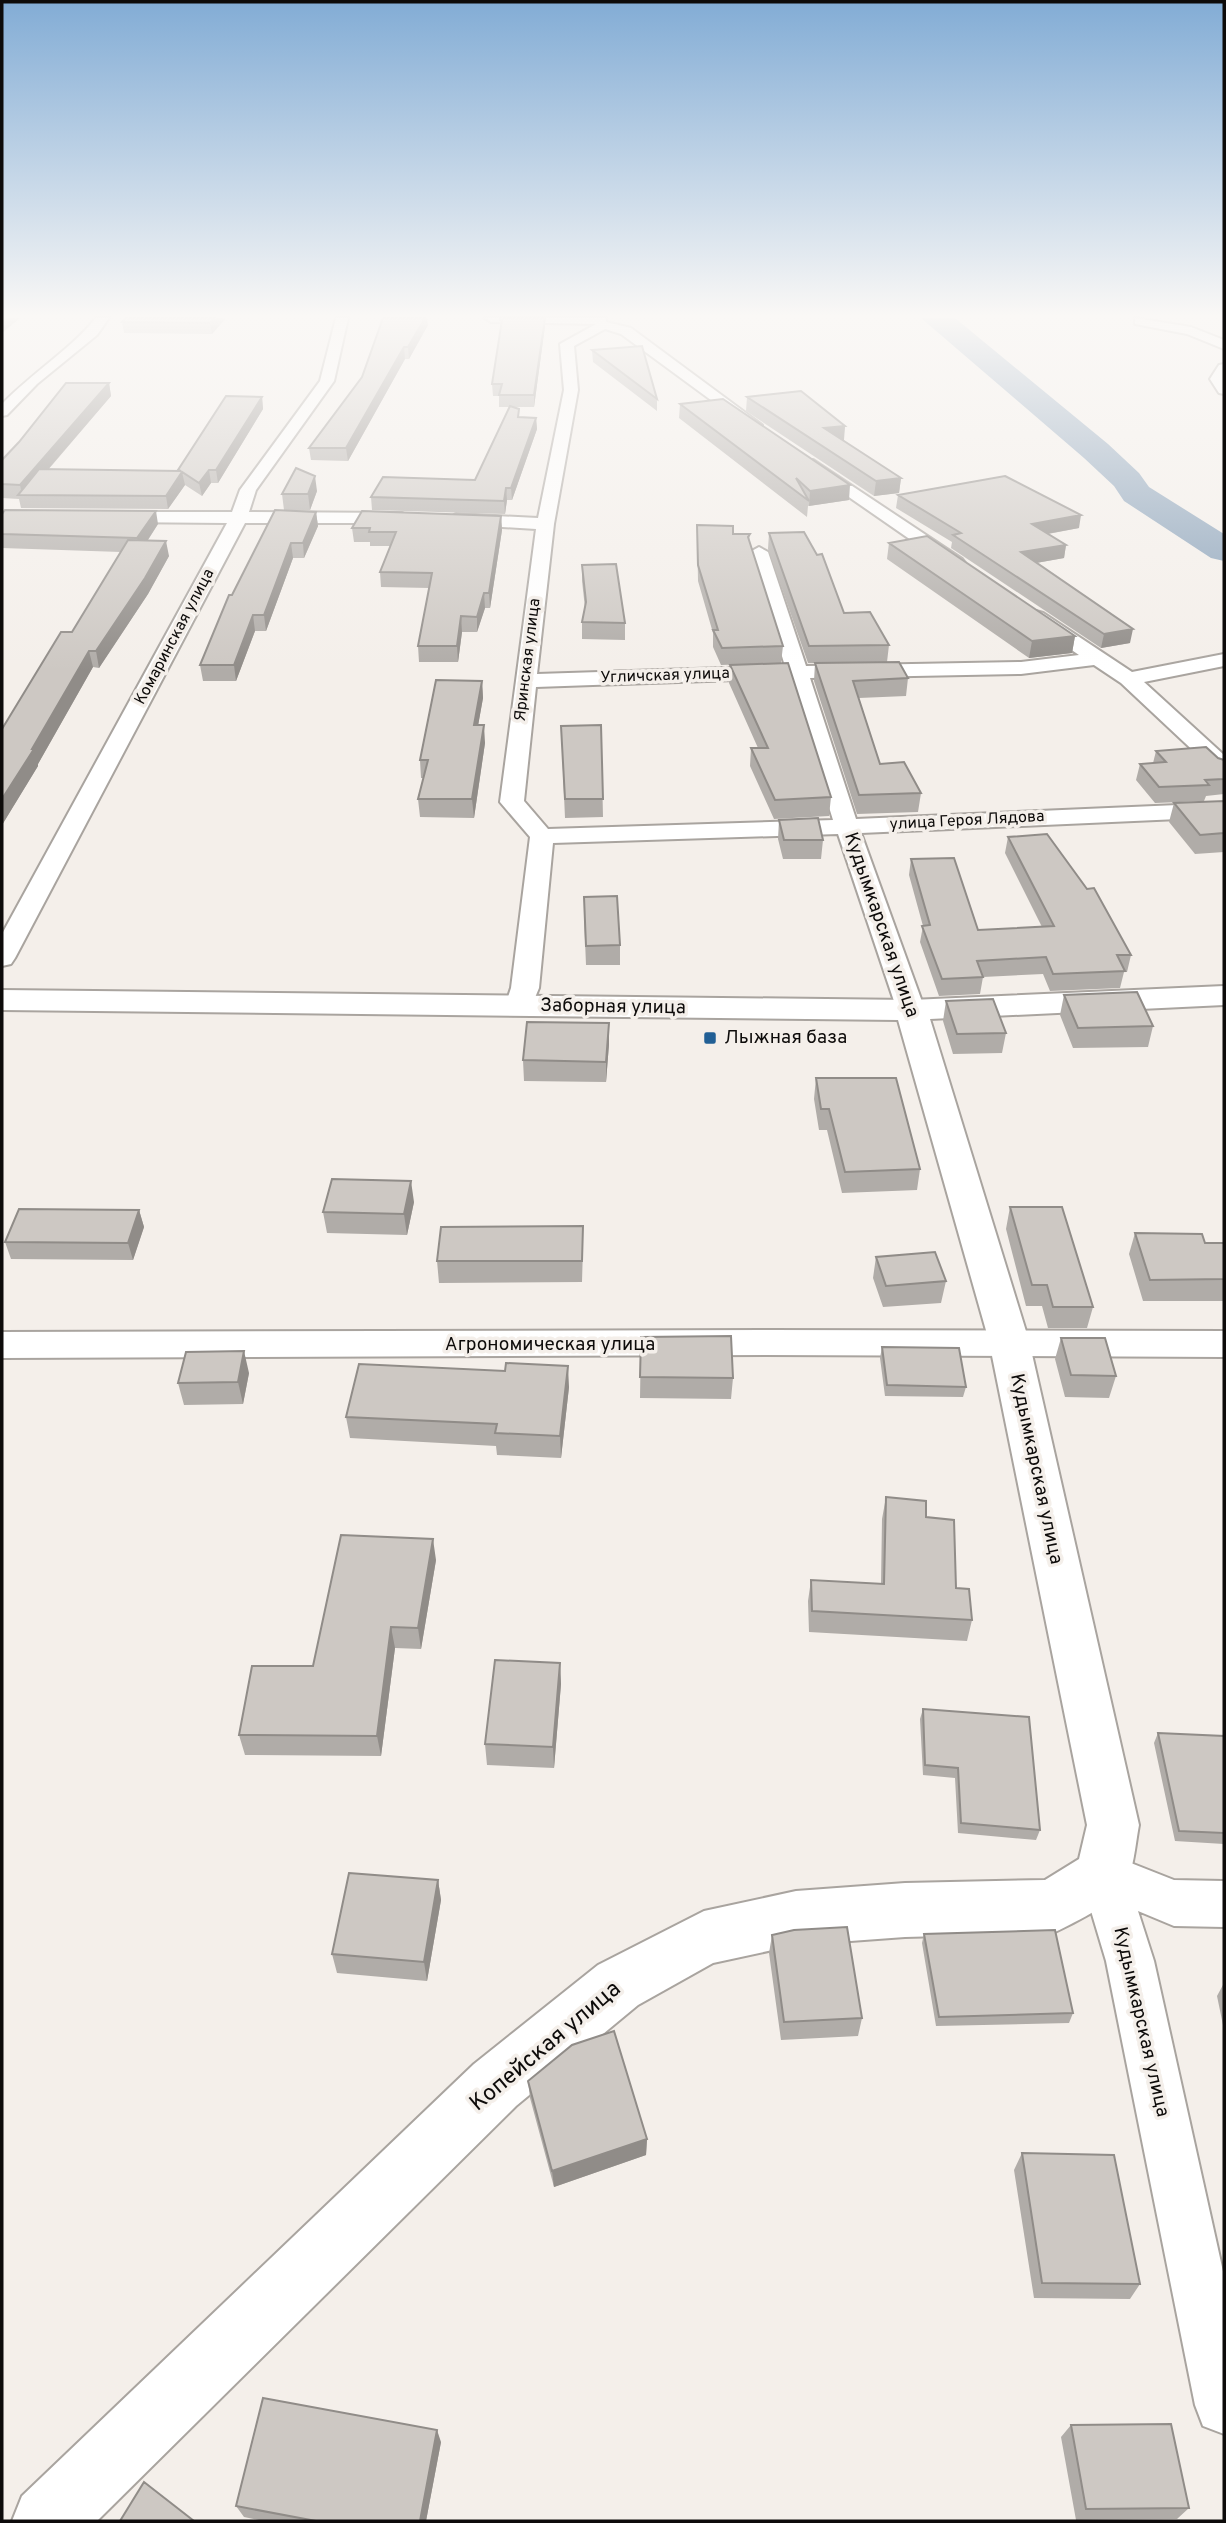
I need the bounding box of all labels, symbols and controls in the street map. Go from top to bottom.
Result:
street label: Комаринская улица [131,566,219,708]
street label: Яринская улица [511,597,545,723]
street label: Угличская улица [600,664,730,688]
street label: улица Героя Лядова [889,807,1045,835]
street label: Кудымкарская улица [838,829,924,1021]
street label: Заборная улица [540,994,686,1020]
place label: Лыжная база [724,1026,847,1050]
marker: Лыжная база [702,1030,718,1046]
street label: Агрономическая улица [445,1333,655,1357]
street label: Кудымкарская улица [1004,1372,1068,1566]
street label: Кудымкарская улица [1107,1925,1175,2119]
street label: Копейская улица [464,1975,628,2119]

